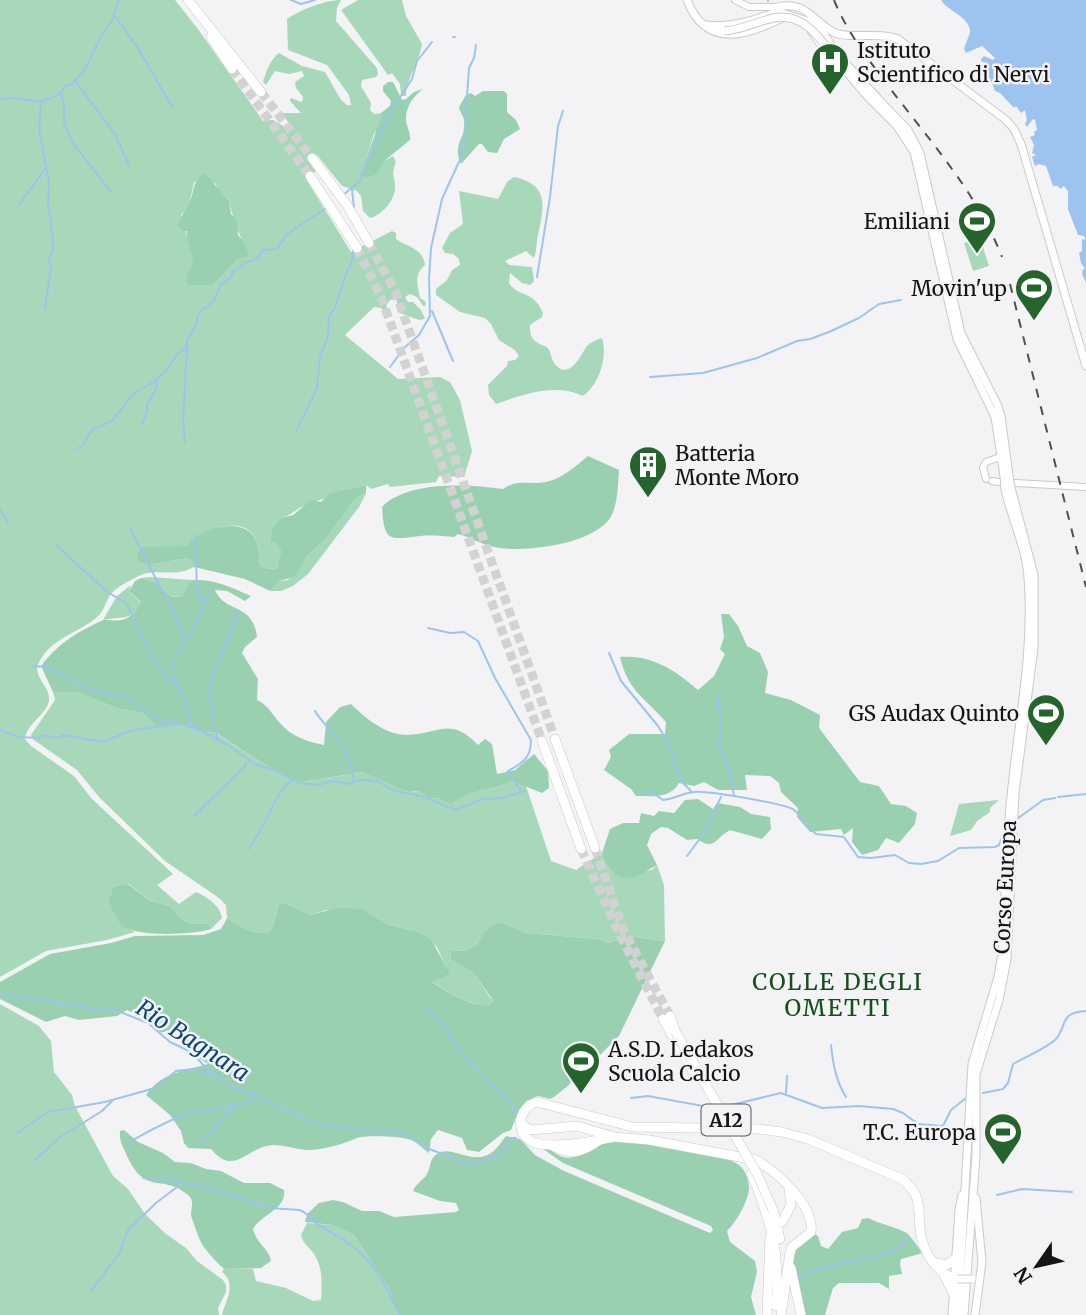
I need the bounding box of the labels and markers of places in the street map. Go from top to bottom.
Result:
place label: Istituto Scientifico di Nervi [857,37,1050,88]
hospital icon: Istituto Scientifico di Nervi [809,41,851,96]
sports icon: Emiliani [956,200,998,255]
place label: Emiliani [864,208,950,235]
sports icon: Movin'up [1013,267,1055,322]
place label: Movin'up [911,275,1007,302]
place label: Batteria Monte Moro [675,440,799,491]
building icon: Batteria Monte Moro [627,444,669,499]
sports icon: GS Audax Quinto [1025,692,1067,747]
place label: GS Audax Quinto [849,700,1019,727]
place label: A.S.D. Ledakos Scuola Calcio [607,1036,754,1087]
sports icon: A.S.D. Ledakos Scuola Calcio [560,1040,602,1095]
sports icon: T.C. Europa [982,1111,1024,1166]
place label: T.C. Europa [863,1119,976,1146]

